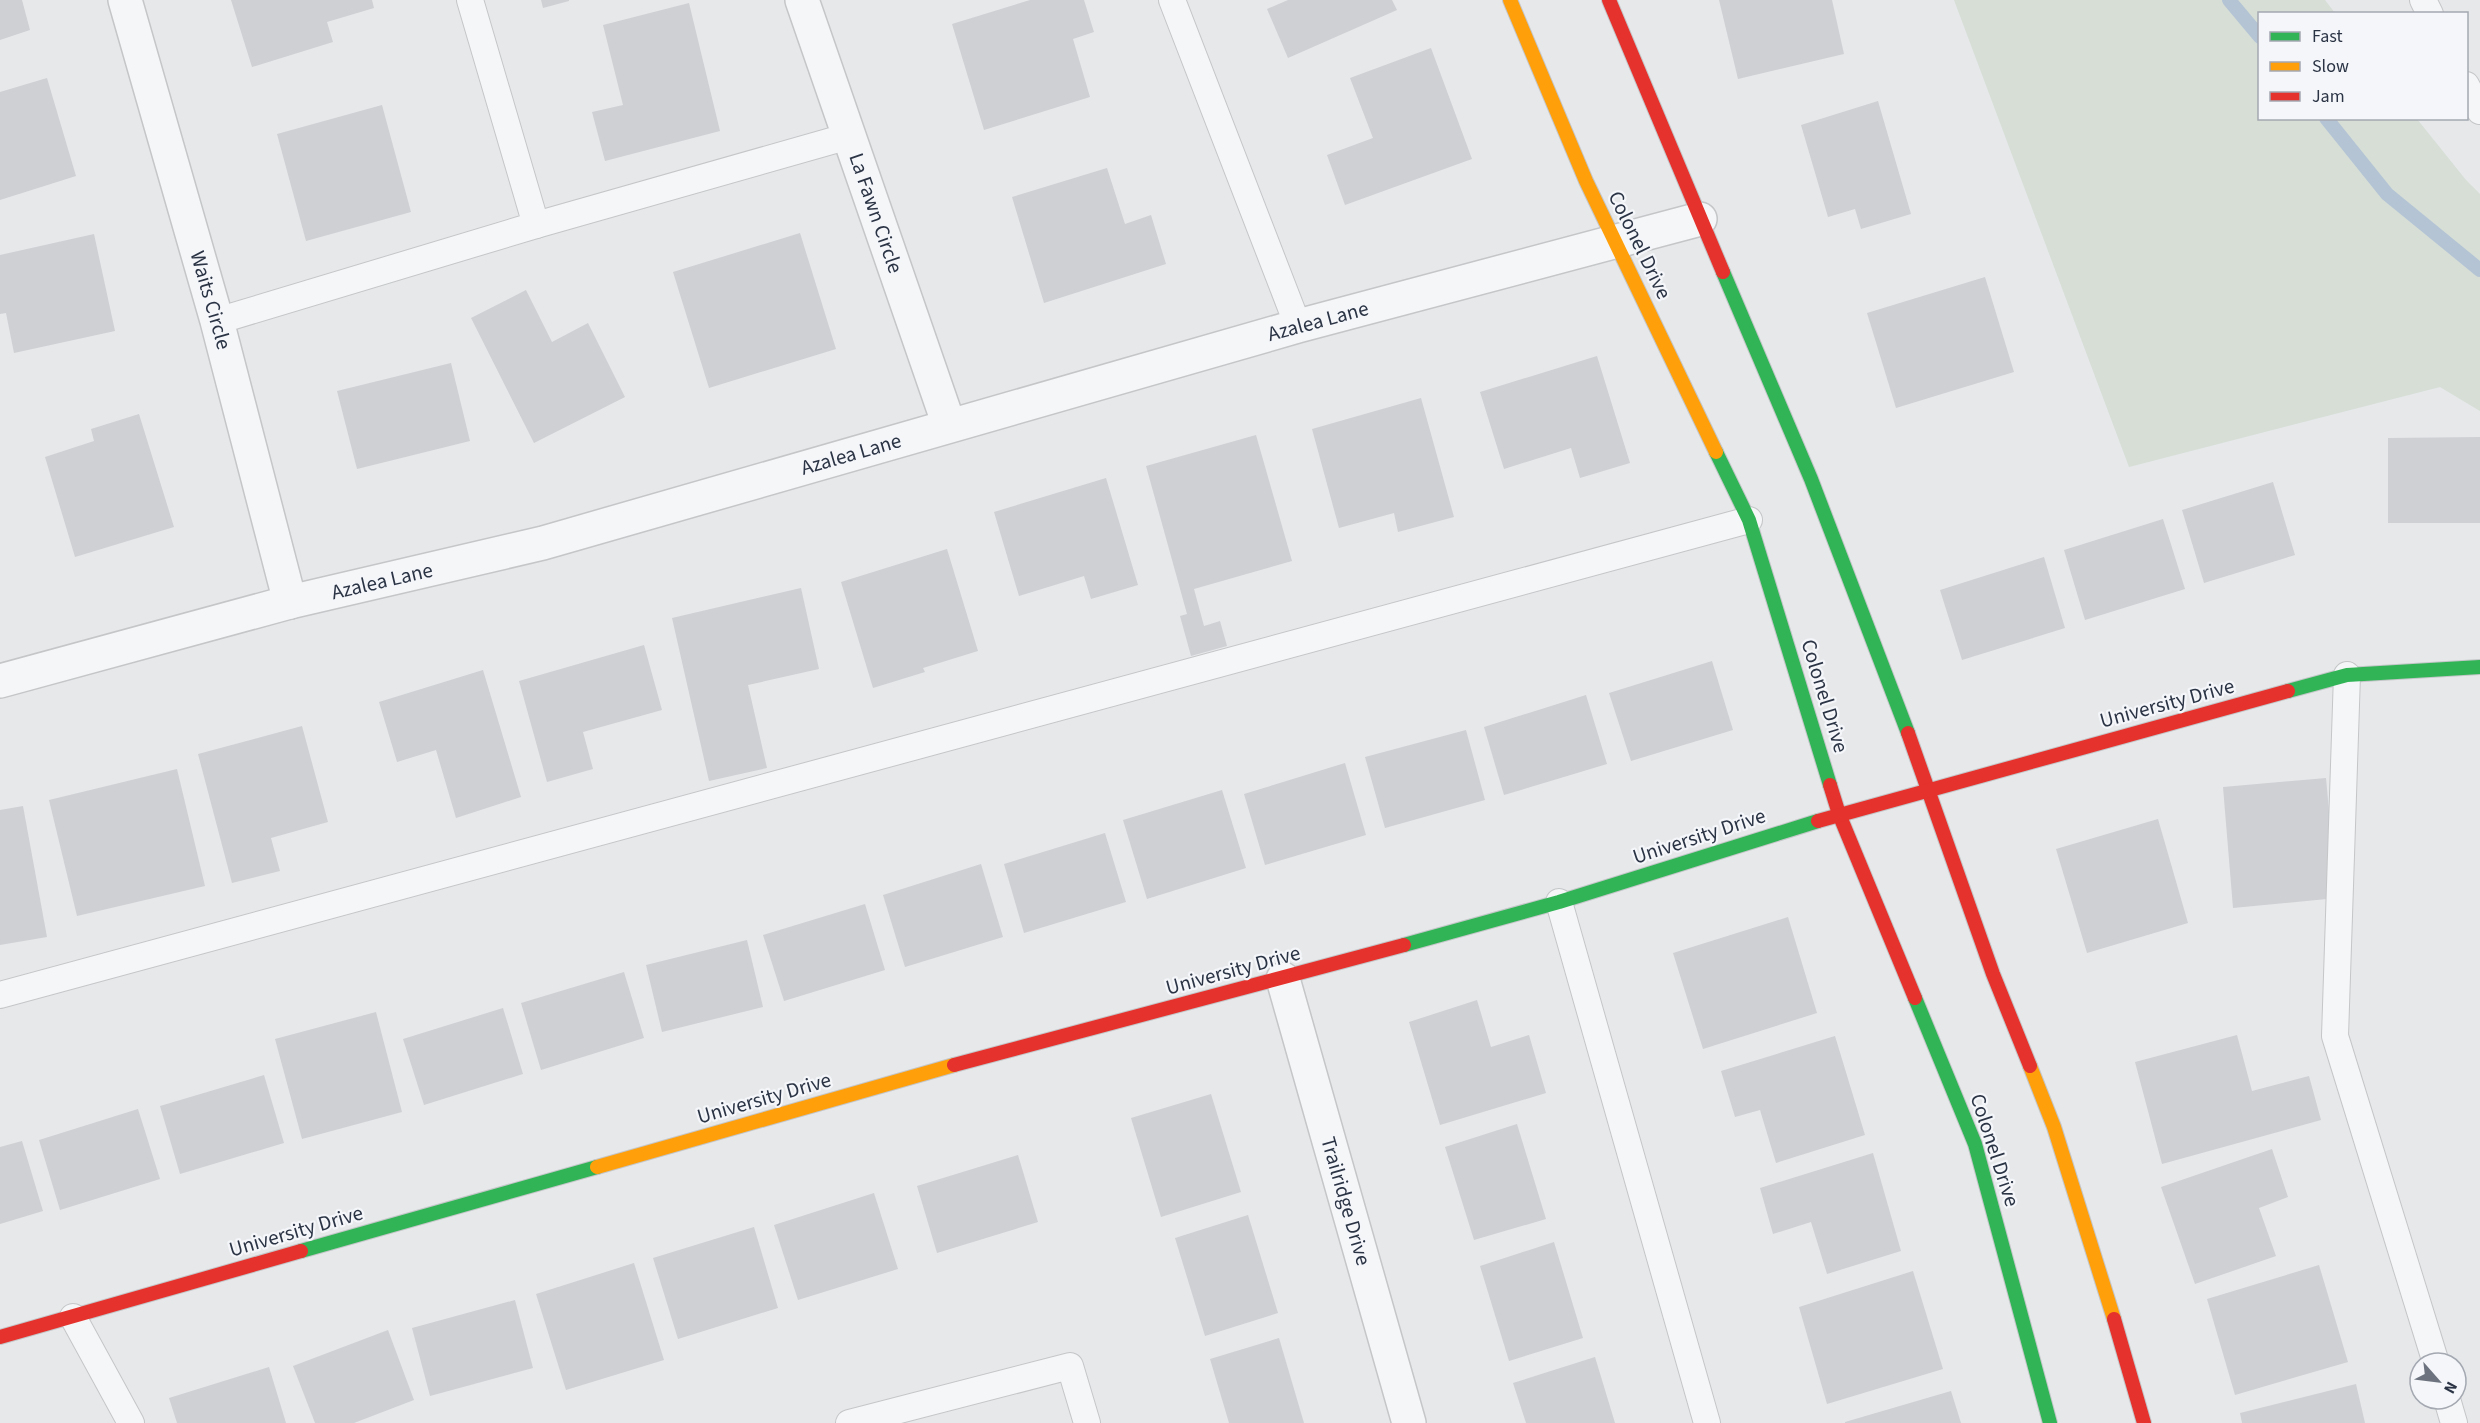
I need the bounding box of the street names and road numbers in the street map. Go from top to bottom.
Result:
street label: La Fawn Circle [841,149,911,277]
street label: Colonel Drive [1601,186,1679,304]
street label: Waits Circle [183,247,239,353]
street label: Azalea Lane [1264,293,1372,349]
street label: Azalea Lane [797,425,905,483]
street label: Azalea Lane [328,555,436,607]
street label: Colonel Drive [1794,636,1856,756]
street label: University Drive [2096,671,2238,735]
street label: University Drive [1629,800,1769,872]
street label: University Drive [1162,938,1304,1002]
street label: University Drive [693,1065,835,1131]
street label: Colonel Drive [1963,1090,2027,1210]
street label: Trailridge Drive [1313,1133,1379,1269]
street label: University Drive [225,1198,367,1264]

